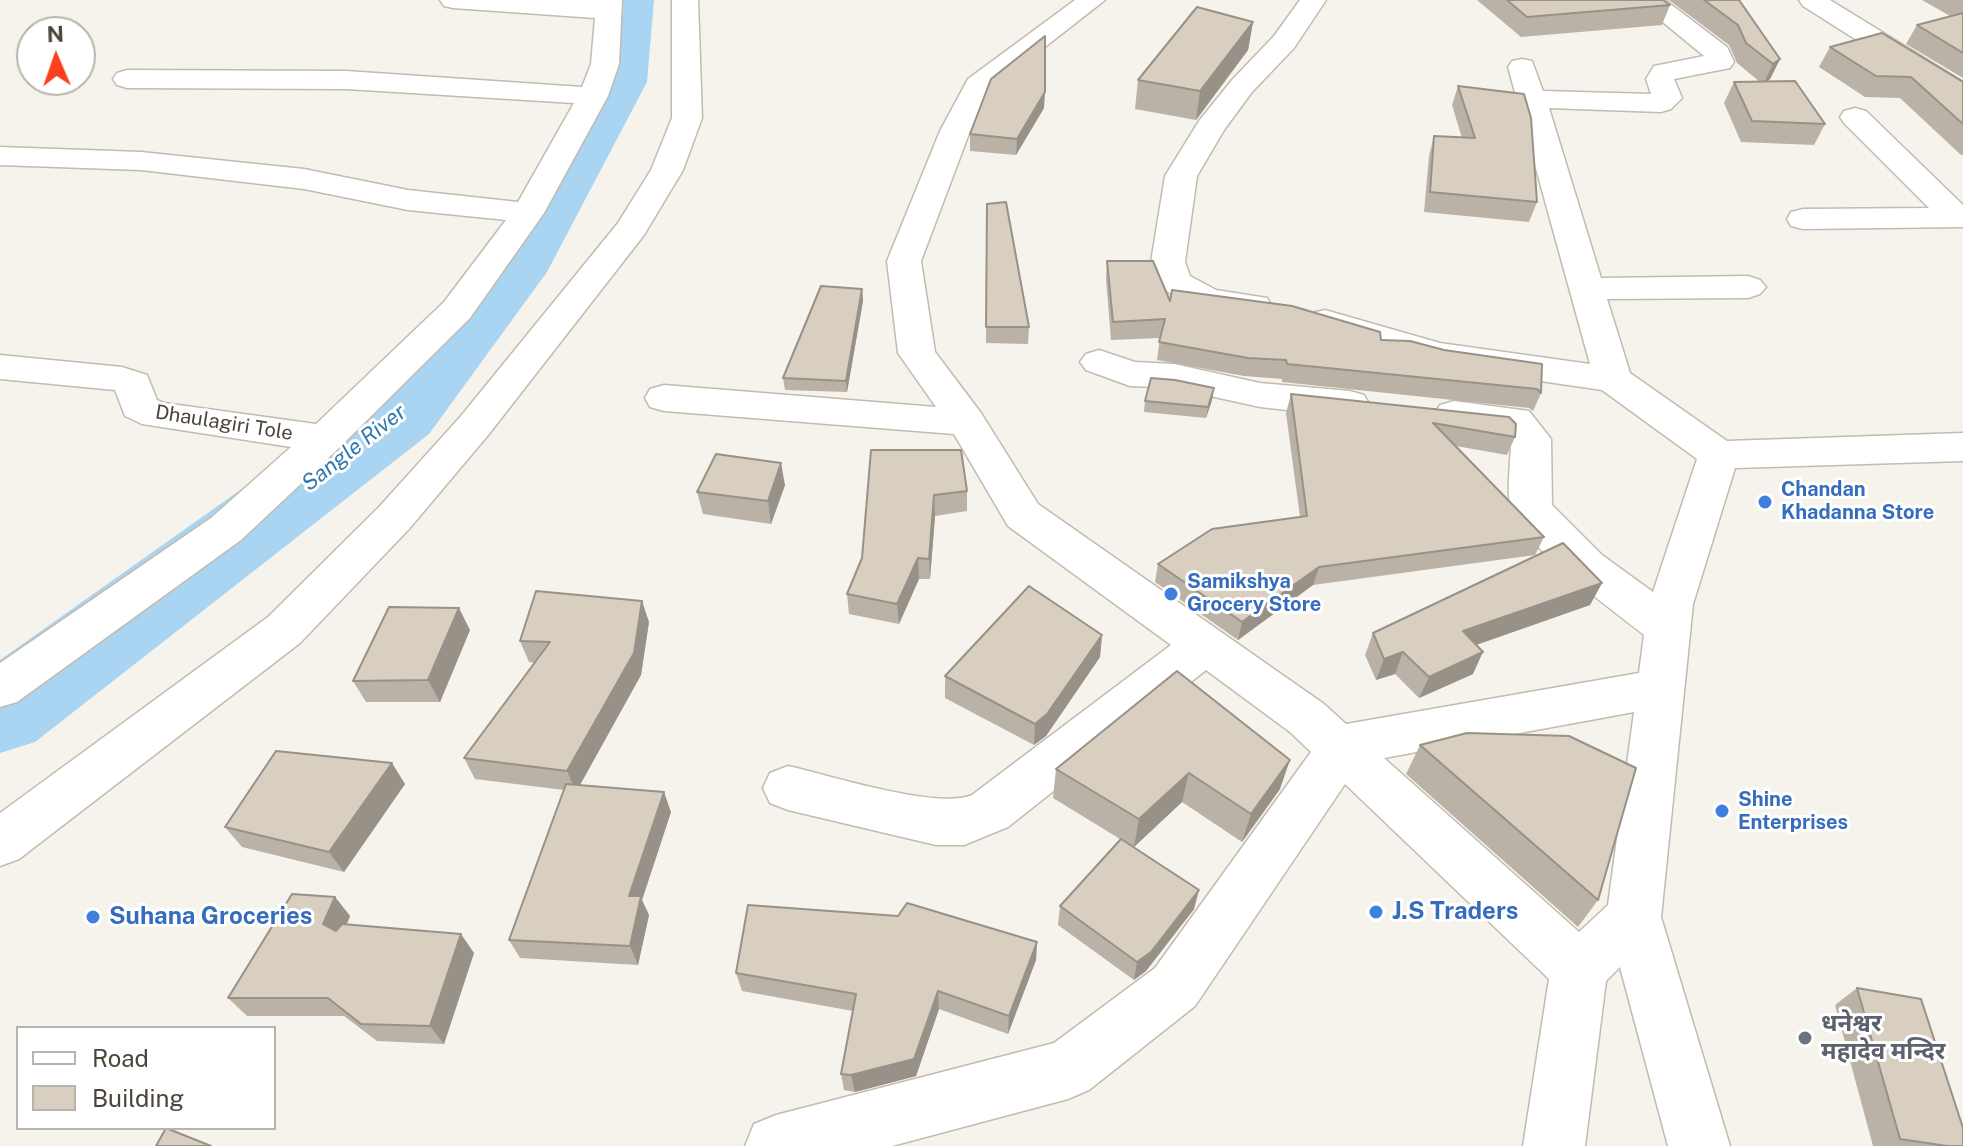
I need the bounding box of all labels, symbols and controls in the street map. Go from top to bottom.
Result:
north arrow [16,16,96,96]
text: N [46,21,64,47]
water label: Sangle River [297,399,411,497]
street label: Dhaulagiri Tole [153,400,295,446]
place label: Chandan Khadanna Store [1781,478,1934,525]
marker: Chandan Khadanna Store [1756,493,1774,511]
place label: Samikshya Grocery Store [1187,570,1321,617]
marker: Samikshya Grocery Store [1162,585,1180,603]
place label: Shine Enterprises [1738,788,1848,835]
marker: Shine Enterprises [1713,802,1731,820]
place label: J.S Traders [1392,898,1518,926]
place label: Suhana Groceries [109,903,312,931]
marker: J.S Traders [1367,903,1385,921]
marker: Suhana Groceries [84,908,102,926]
place label: धनेश्वर महादेव मन्दिर [1821,1010,1945,1066]
legend [16,1026,276,1130]
marker: धनेश्वर महादेव मन्दिर [1796,1029,1814,1047]
text: Road [92,1044,149,1072]
text: Building [92,1084,184,1112]

